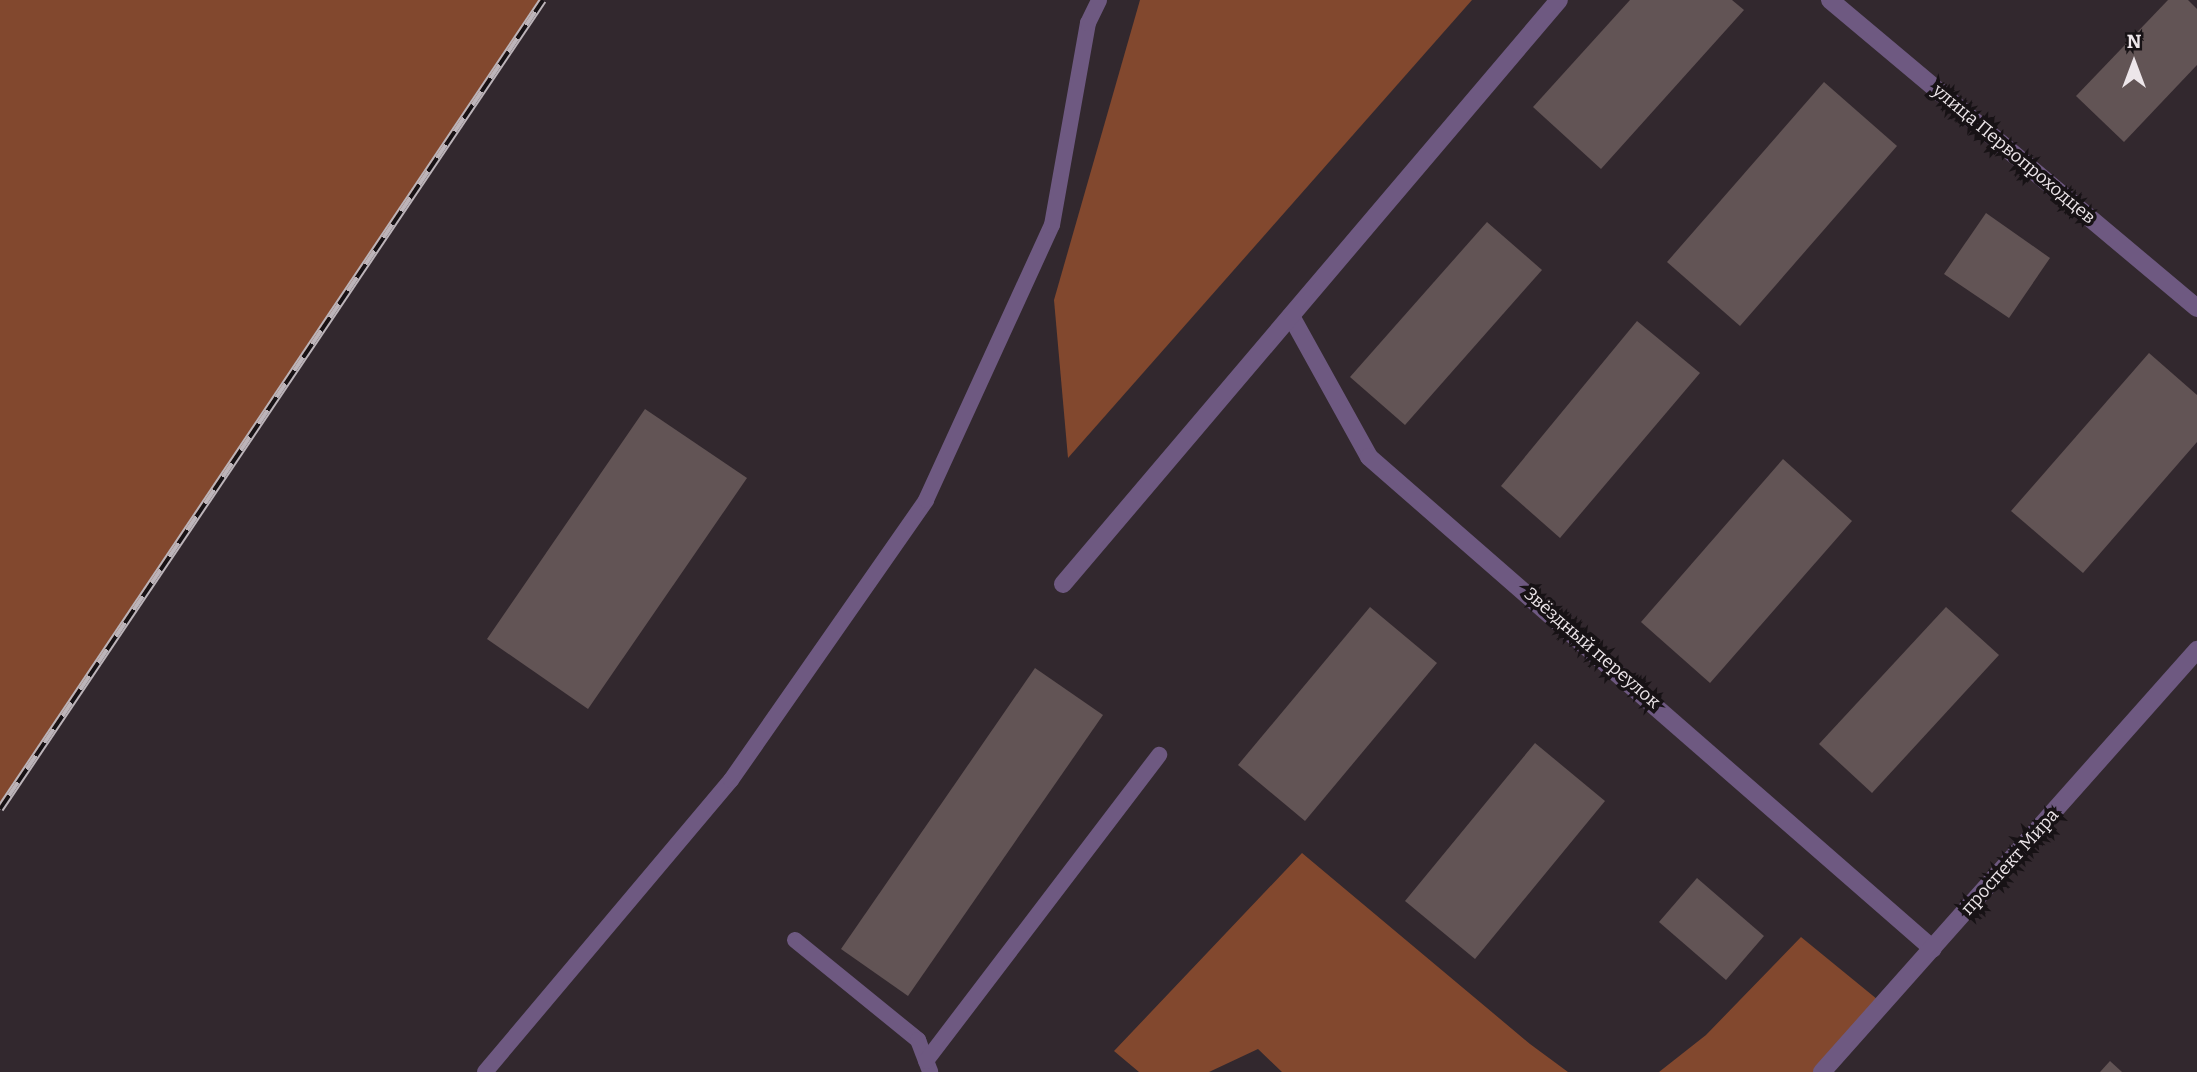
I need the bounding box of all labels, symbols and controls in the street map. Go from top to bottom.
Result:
north arrow [2099,28,2169,98]
text: N [2127,30,2141,53]
street label: улица Первопроходцев [1928,80,2100,228]
street label: Звёздный переулок [1520,583,1664,713]
street label: проспект Мира [1957,804,2063,920]

